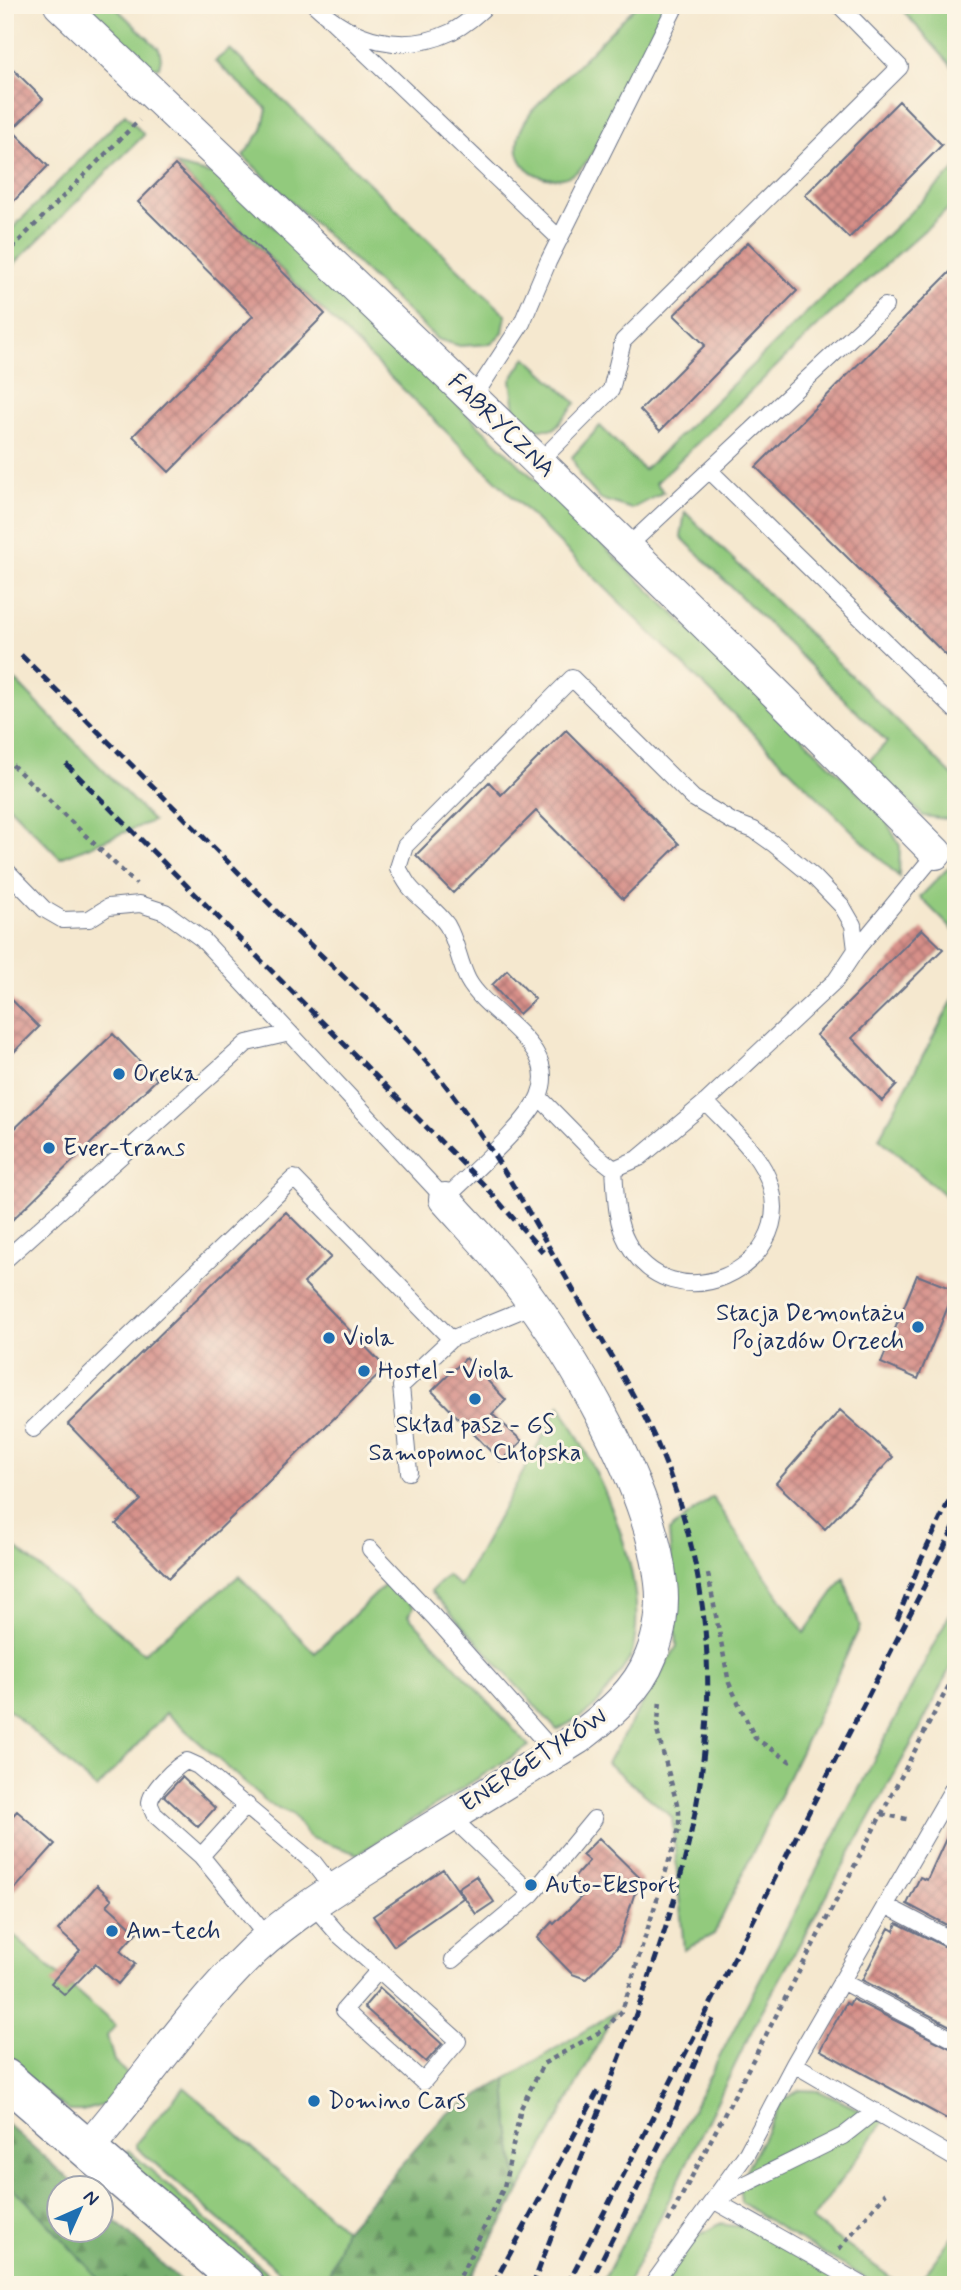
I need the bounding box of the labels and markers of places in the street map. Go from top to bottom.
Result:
place label: Oreka [133,1059,199,1090]
marker: Oreka [111,1066,127,1082]
place label: Ever-trans [63,1133,186,1164]
marker: Ever-trans [41,1140,57,1156]
place label: Stacja Demontażu Pojazdów Orzech [716,1298,904,1357]
marker: Stacja Demontażu Pojazdów Orzech [910,1319,926,1335]
place label: Viola [343,1323,395,1354]
marker: Viola [321,1330,337,1346]
place label: Hostel - Viola [378,1356,514,1387]
marker: Hostel - Viola [356,1363,372,1379]
marker: Skład pasz - GS Samopomoc Chłopska [467,1391,483,1407]
place label: Skład pasz - GS Samopomoc Chłopska [369,1410,582,1469]
place label: Auto-Eksport [545,1870,677,1901]
marker: Auto-Eksport [523,1877,539,1893]
place label: Am-tech [126,1916,221,1947]
marker: Am-tech [104,1923,120,1939]
place label: Domino Cars [328,2086,466,2117]
marker: Domino Cars [306,2093,322,2109]

